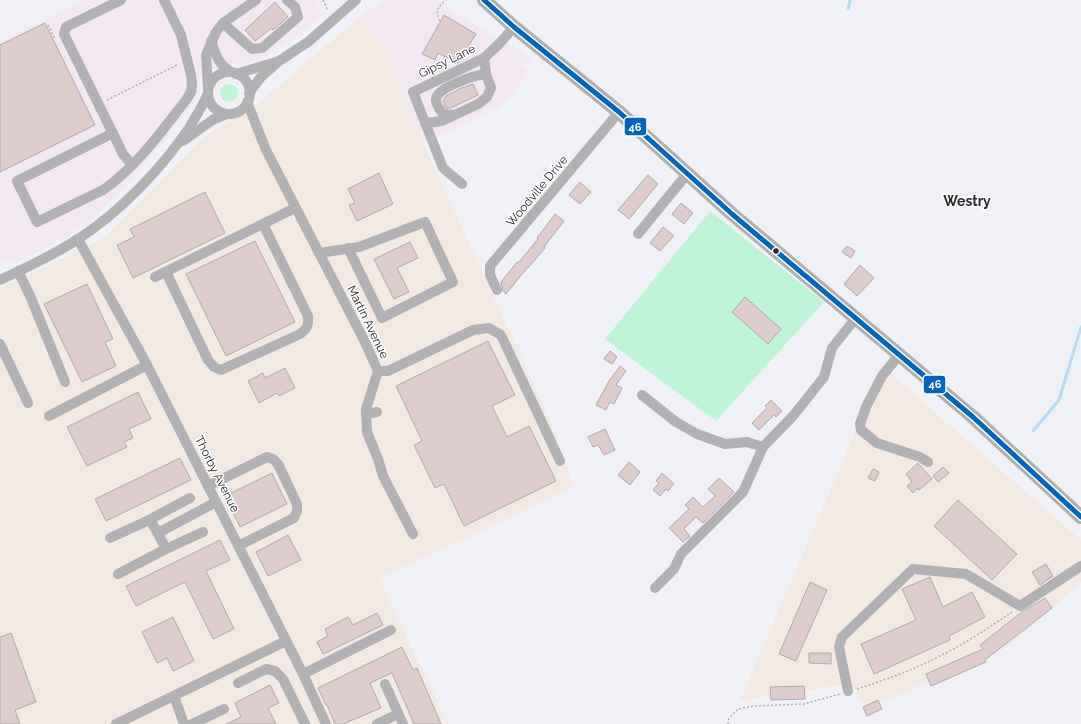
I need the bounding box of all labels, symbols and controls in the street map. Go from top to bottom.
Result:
street label: Gipsy Lane [416,41,478,81]
line badge: 46 [624,117,647,136]
text: 46 [629,121,642,134]
street label: Woodville Drive [503,153,571,229]
district label: Westry [943,193,991,209]
unlabelled marker [771,246,781,256]
street label: Martin Avenue [344,283,392,361]
line badge: 46 [923,375,946,394]
text: 46 [929,378,942,391]
street label: Thorby Avenue [192,433,242,515]

